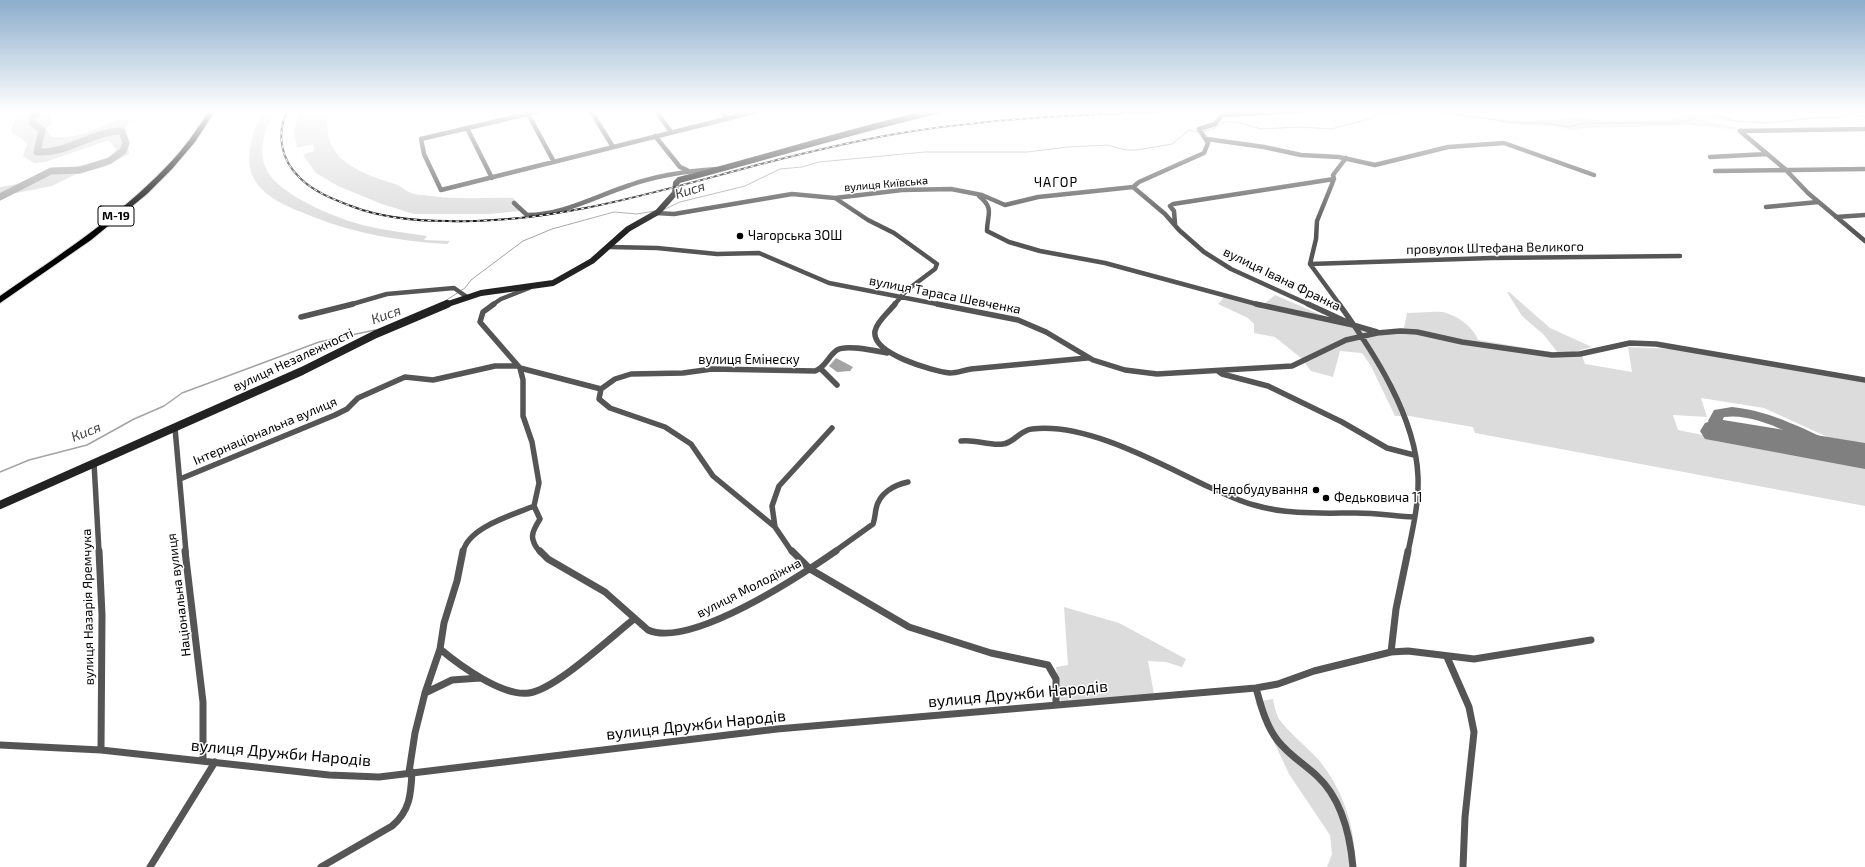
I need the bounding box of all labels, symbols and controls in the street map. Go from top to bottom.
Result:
street label: вулиця Київська [844,174,928,194]
district label: ЧАГОР [1034,175,1078,191]
water label: Кися [673,177,707,203]
road number: М-19 [98,206,134,226]
place label: Чагорська ЗОШ [748,228,842,244]
marker: Чагорська ЗОШ [735,231,745,241]
street label: провулок Штефана Великого [1406,239,1584,257]
street label: вулиця Івана Франка [1221,244,1343,314]
street label: вулиця Тараса Шевченка [868,273,1022,317]
water label: Кися [369,302,403,328]
street label: вулиця Незалежності [230,325,356,395]
street label: вулиця Емінеску [698,352,800,368]
street label: Інтернаціональна вулиця [191,394,339,468]
water label: Кися [69,418,103,446]
place label: Недобудування [1213,482,1308,498]
marker: Недобудування [1311,485,1321,495]
place label: Федьковича 11 [1334,490,1422,506]
marker: Федьковича 11 [1321,493,1331,503]
street label: вулиця Назарія Яремчука [79,528,97,686]
street label: Національна вулиця [164,533,194,657]
street label: вулиця Молодіжна [694,555,804,621]
street label: вулиця Дружби Народів [927,677,1109,711]
street label: вулиця Дружби Народів [605,706,787,744]
street label: вулиця Дружби Народів [190,736,372,770]

